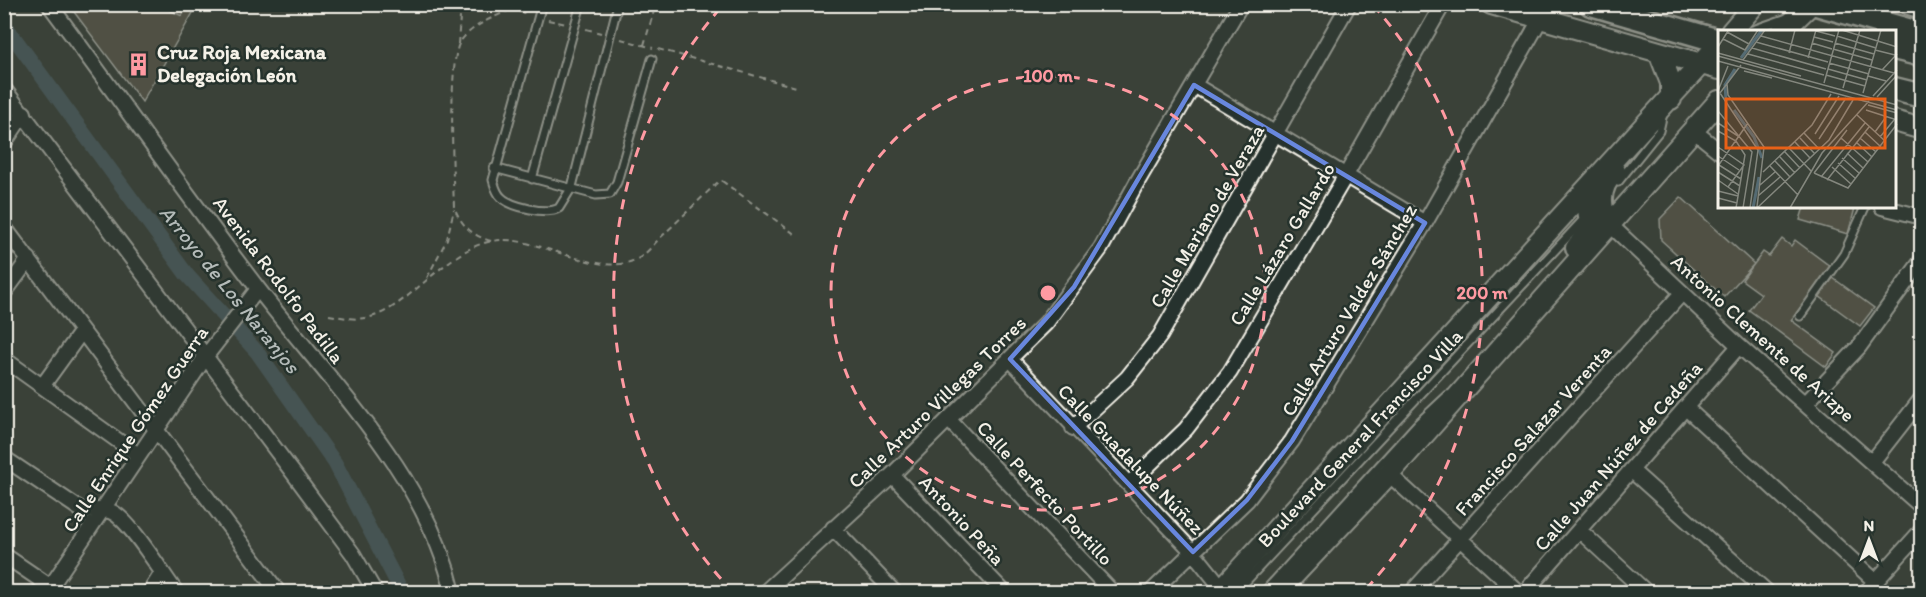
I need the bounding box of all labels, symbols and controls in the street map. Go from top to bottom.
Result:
inset map [1718,30,1896,208]
place label: Cruz Roja Mexicana Delegación León [157,40,327,88]
building icon: Cruz Roja Mexicana Delegación León [126,51,152,77]
text: 100 m [1023,65,1074,87]
street label: Calle Mariano de Veraza [1145,119,1270,312]
street label: Calle Lázaro Gallardo [1224,158,1340,330]
street label: Avenida Rodolfo Padilla [208,192,350,369]
street label: Calle Arturo Valdez Sánchez [1276,199,1422,420]
water label: Arroyo de Los Naranjos [155,200,306,378]
street label: Antonio Clemente de Arizpe [1666,249,1860,427]
text: 200 m [1457,282,1508,304]
centre of rings [1038,283,1058,303]
street label: Calle Arturo Villegas Torres [843,311,1031,493]
street label: Calle Enrique Gómez Guerra [57,321,213,537]
street label: Boulevard General Francisco Villa [1252,323,1468,552]
street label: Francisco Salazar Verenta [1450,339,1617,521]
street label: Calle Juan Núñez de Cedeña [1529,356,1707,556]
street label: Calle Guadalupe Núñez [1053,379,1210,540]
street label: Calle Perfecto Portillo [972,416,1118,570]
street label: Antonio Peña [914,470,1010,570]
north arrow [1839,510,1899,570]
text: N [1864,516,1874,535]

